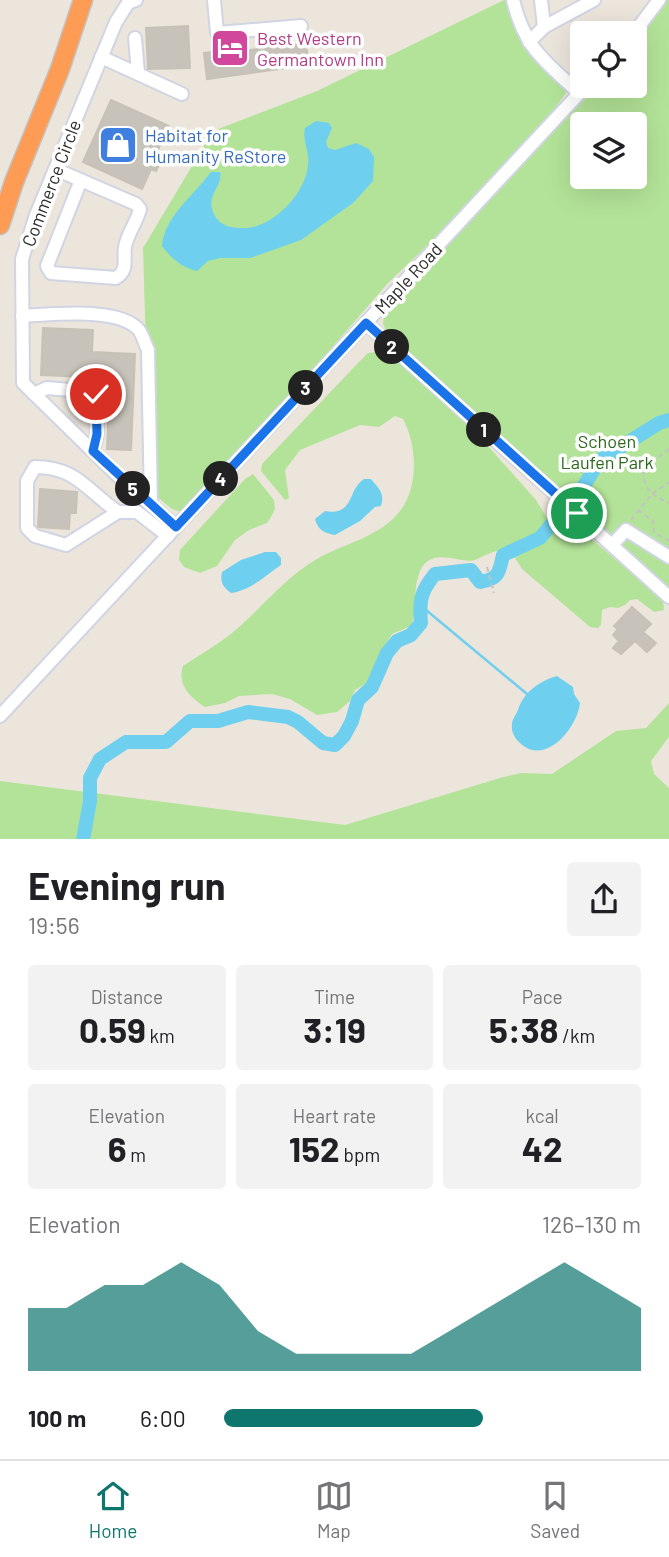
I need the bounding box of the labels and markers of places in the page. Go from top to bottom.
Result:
hotel icon: Best Western Germantown Inn [209,27,251,69]
place label: Best Western Germantown Inn [257,27,384,70]
shop icon: Habitat for Humanity ReStore [97,124,139,166]
place label: Habitat for Humanity ReStore [145,124,286,167]
pin: 2 [374,330,410,364]
pin [66,364,126,424]
pin: 3 [288,370,324,406]
pin: 1 [466,412,502,448]
pin: 4 [204,462,238,496]
pin: 5 [116,472,150,506]
pin [547,483,607,543]

